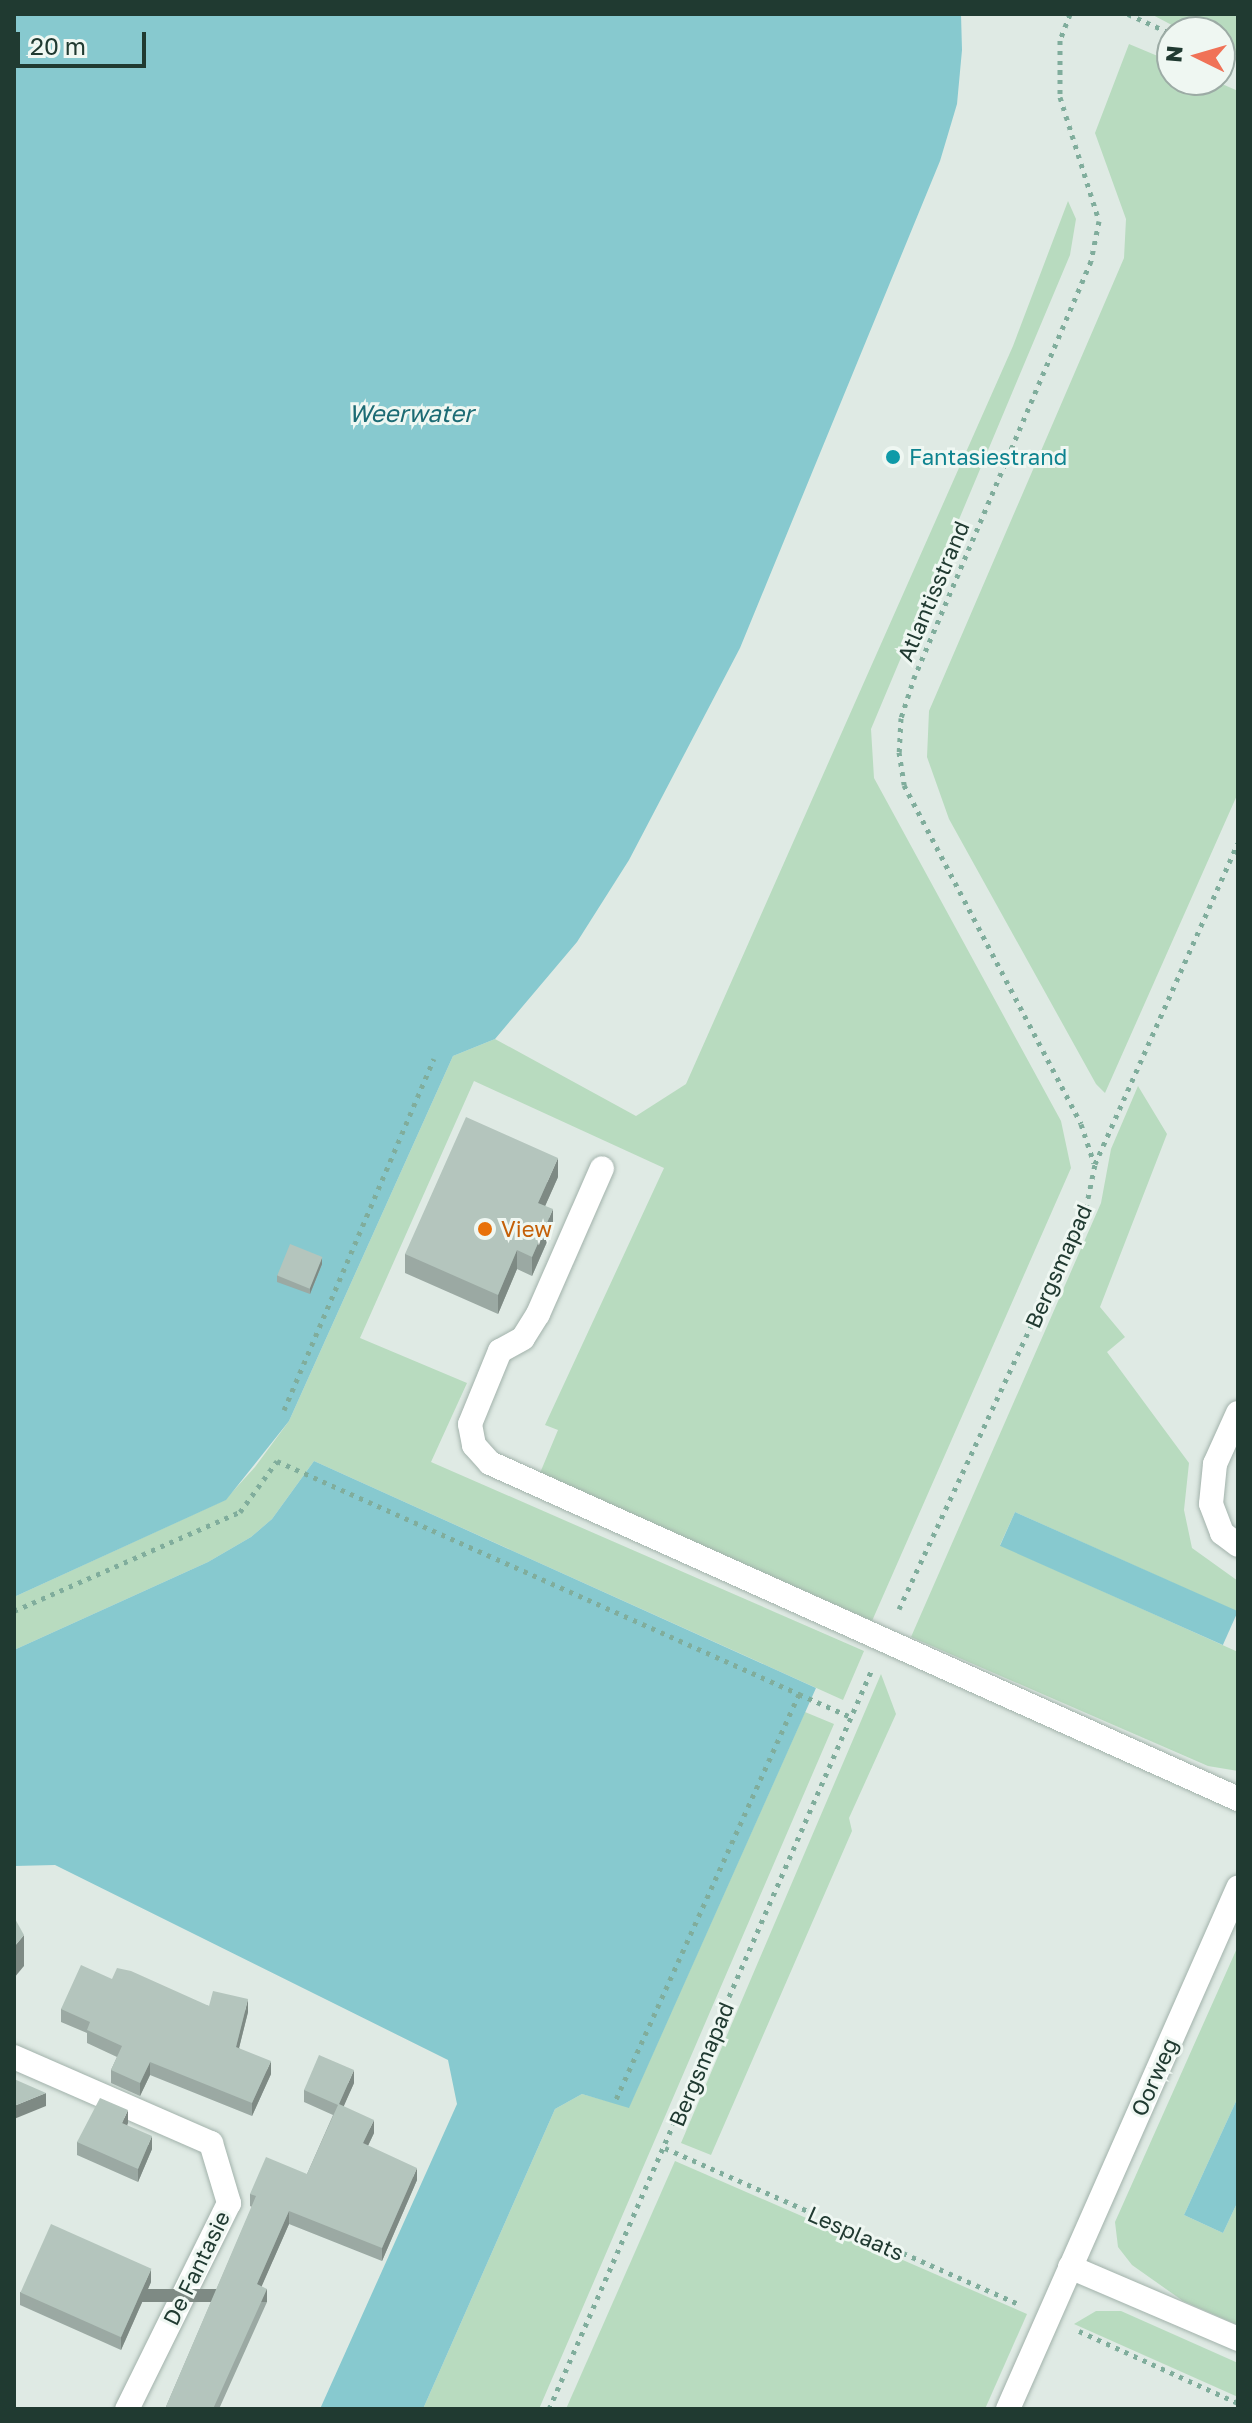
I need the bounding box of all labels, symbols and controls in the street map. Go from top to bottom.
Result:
scale bar [20,16,150,66]
north arrow [1156,16,1236,96]
text: 20 m [30,31,86,60]
text: N [1159,45,1188,64]
water label: Weerwater [349,399,473,427]
place label: Fantasiestrand [909,444,1067,470]
marker: Fantasiestrand [884,448,902,466]
street label: Atlantisstrand [892,517,974,665]
street label: Bergsmapad [1019,1200,1097,1332]
place label: View [501,1216,552,1242]
marker: View [476,1220,494,1238]
street label: Bergsmapad [663,1998,739,2130]
street label: Oorweg [1125,2034,1183,2120]
street label: Lesplaats [804,2200,908,2266]
street label: De Fantasie [157,2207,235,2329]

